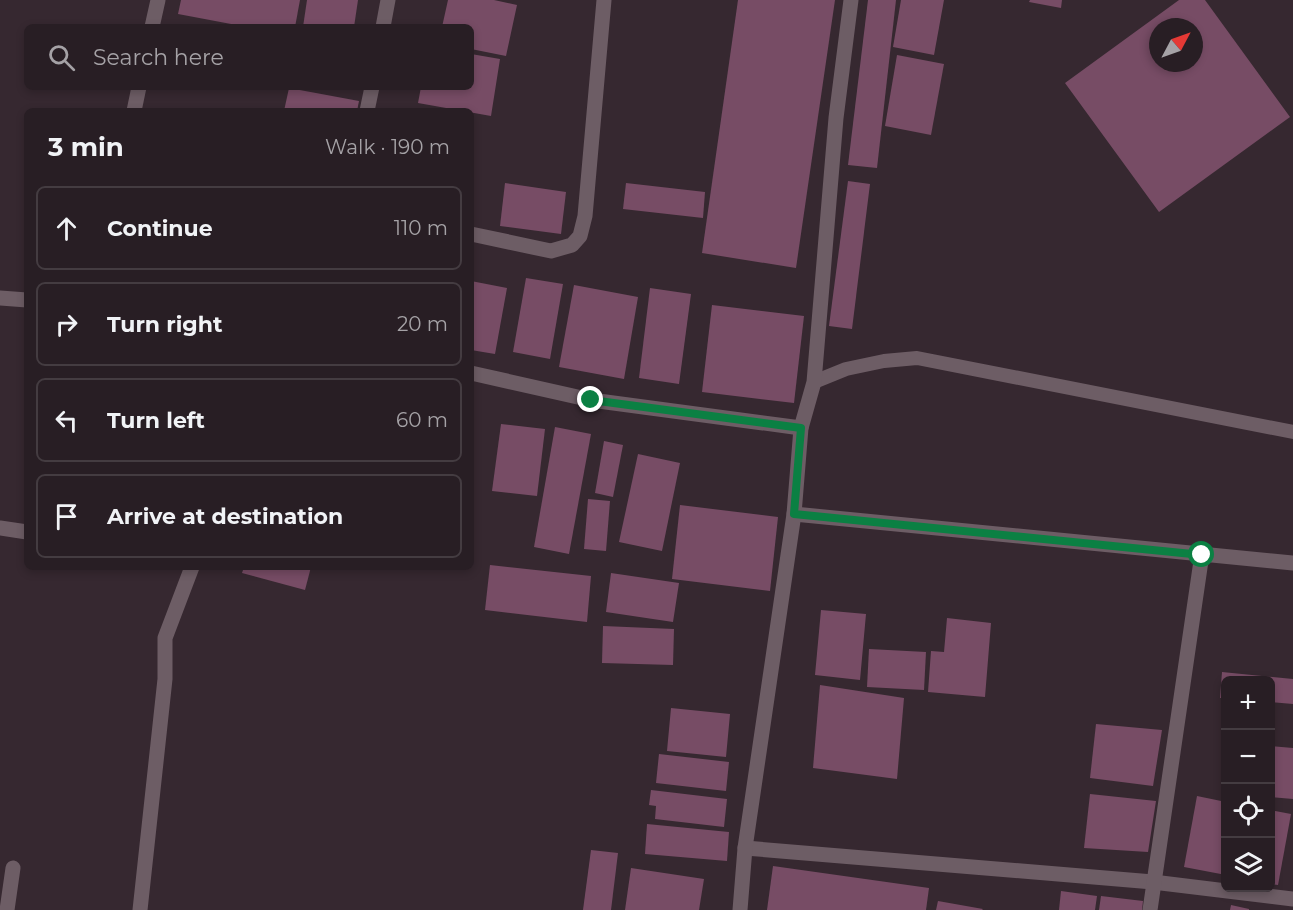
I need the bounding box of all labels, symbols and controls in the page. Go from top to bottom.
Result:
north arrow [1149,18,1203,72]
search box [24,24,474,90]
icon: search [45,41,78,74]
text: Search here [93,44,224,71]
text: 3 min [48,131,124,163]
text: Walk · 190 m [325,135,450,159]
icon: ahead [50,212,83,245]
text: Continue [107,215,213,242]
text: 110 m [394,216,448,240]
icon: right [50,308,83,341]
text: Turn right [107,311,222,338]
text: 20 m [397,312,448,336]
route end [577,386,603,412]
icon: left [50,404,83,437]
text: Turn left [107,407,205,434]
text: 60 m [396,408,448,432]
icon: arrive [50,500,83,533]
text: Arrive at destination [107,503,343,530]
route start [1188,541,1214,567]
map controls [1221,676,1275,892]
button: + [1221,676,1275,730]
button: − [1221,730,1275,784]
button: locate [1221,784,1275,838]
button: layers [1221,838,1275,892]

